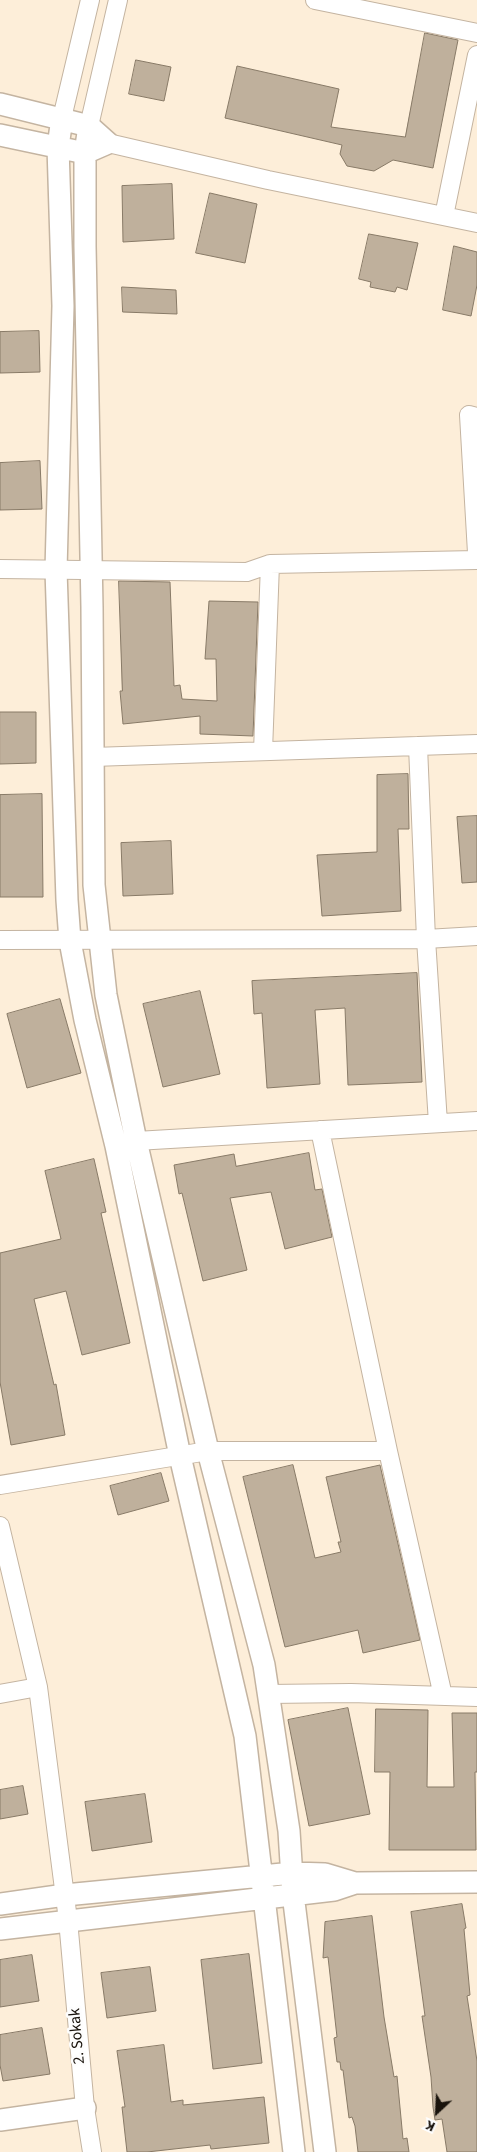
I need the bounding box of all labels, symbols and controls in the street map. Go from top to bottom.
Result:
street label: 2. Sokak [66,2007,90,2065]
north arrow [412,2087,462,2137]
text: K [423,2115,439,2136]

